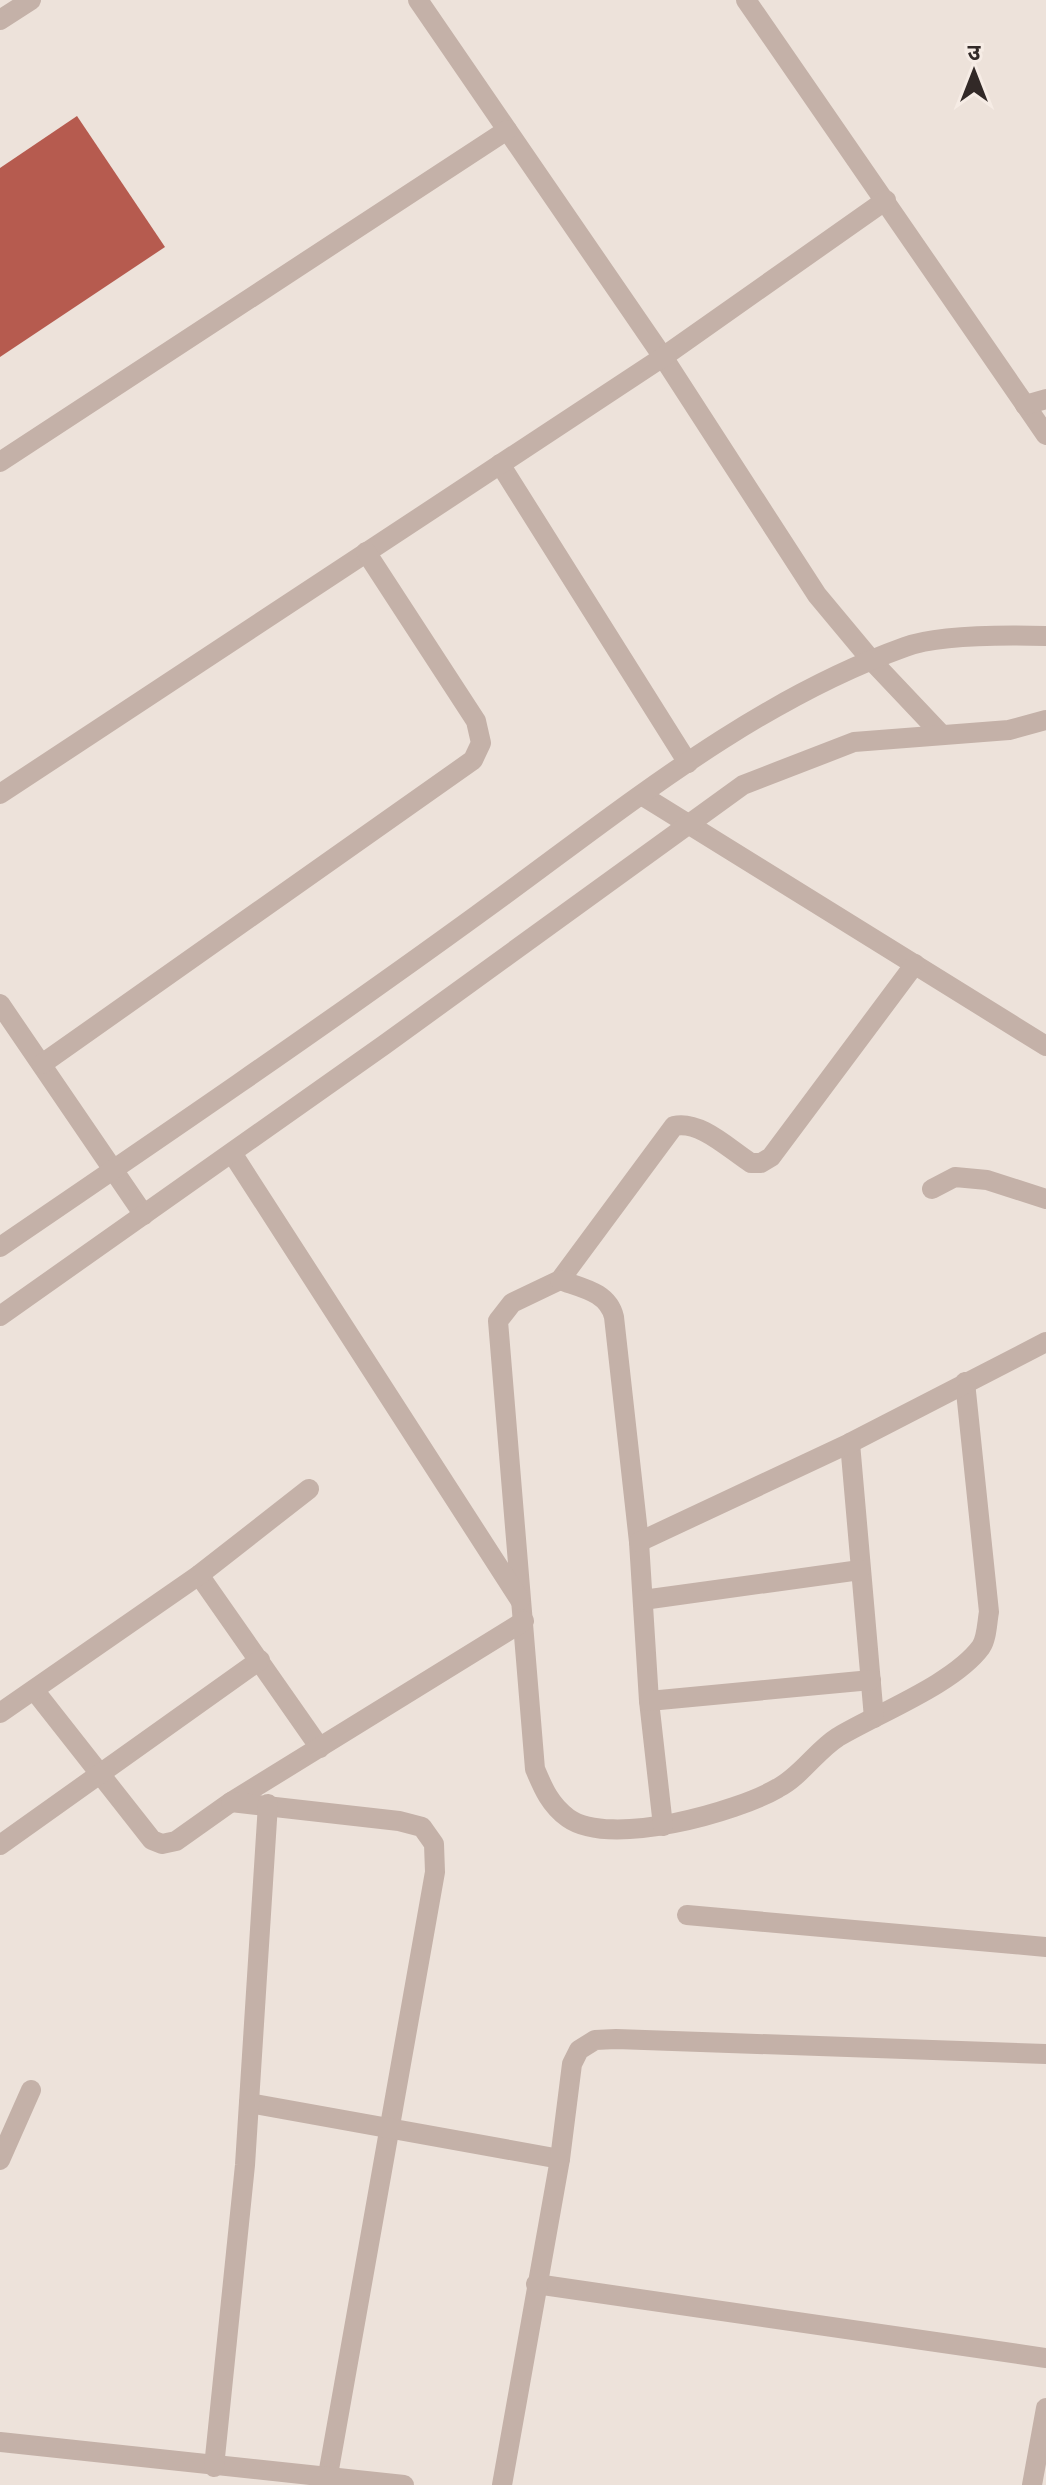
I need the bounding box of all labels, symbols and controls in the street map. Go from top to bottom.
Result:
north arrow [934,32,1014,112]
text: उ [968,38,982,66]

